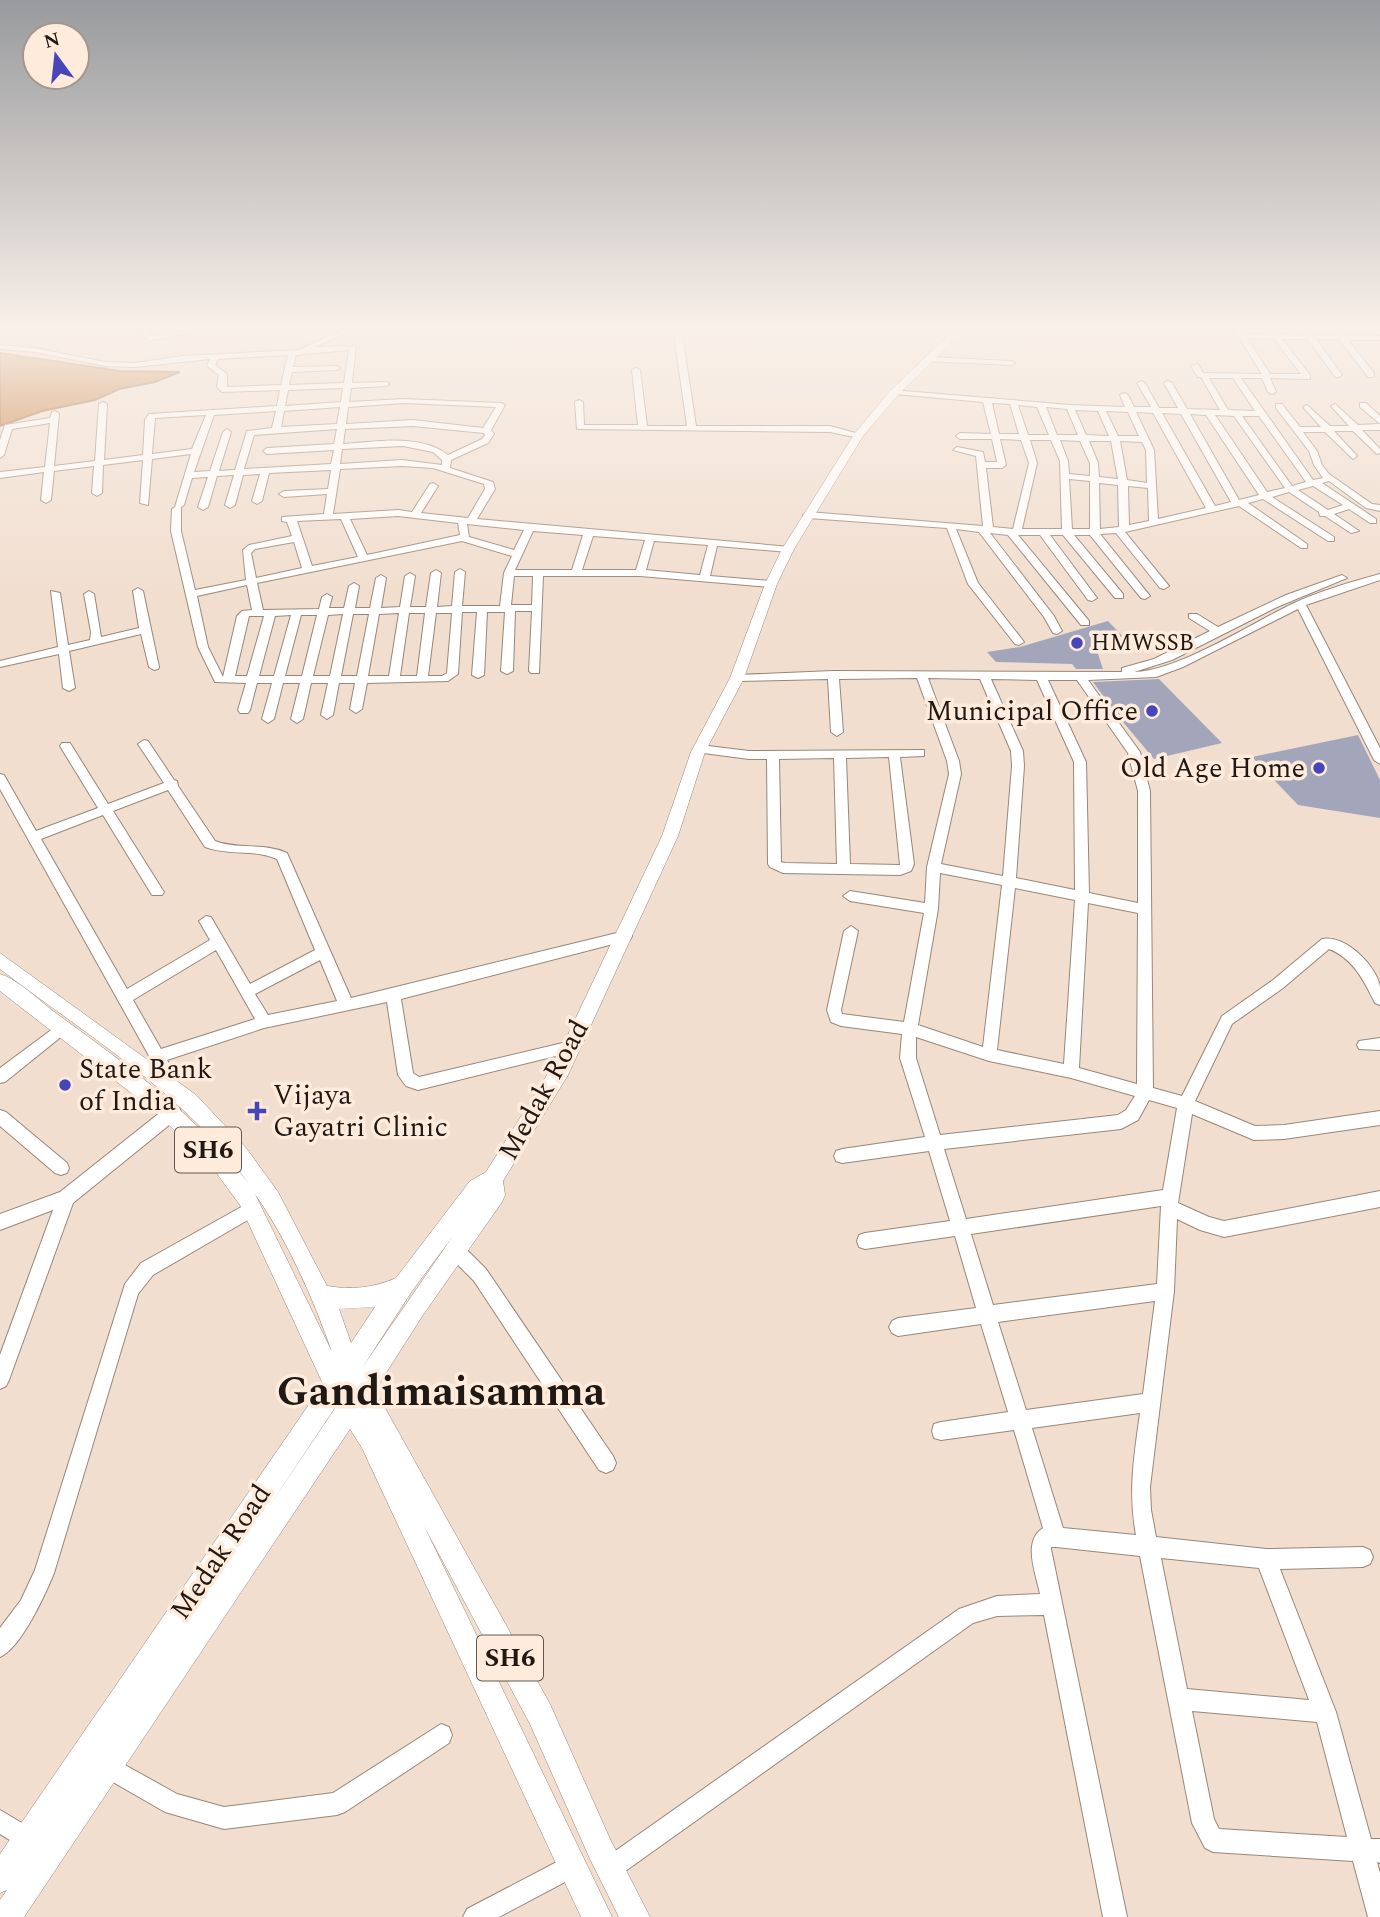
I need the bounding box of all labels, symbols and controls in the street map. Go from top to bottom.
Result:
north arrow [21,21,91,91]
text: N [41,25,63,57]
place label: HMWSSB [1091,626,1194,661]
marker: HMWSSB [1069,635,1085,651]
place label: Municipal Office [926,690,1138,733]
marker: Municipal Office [1144,703,1160,719]
place label: Old Age Home [1120,747,1305,790]
marker: Old Age Home [1311,760,1327,776]
street label: Medak Road [488,1012,600,1168]
place label: State Bank of India [79,1048,212,1123]
place label: Vijaya Gayatri Clinic [273,1074,448,1149]
marker: State Bank of India [57,1077,73,1093]
marker: Vijaya Gayatri Clinic [247,1101,267,1121]
road number: SH6 [175,1128,241,1172]
district label: Gandimaisamma [277,1361,606,1424]
street label: Medak Road [160,1476,282,1628]
road number: SH6 [477,1636,543,1680]

